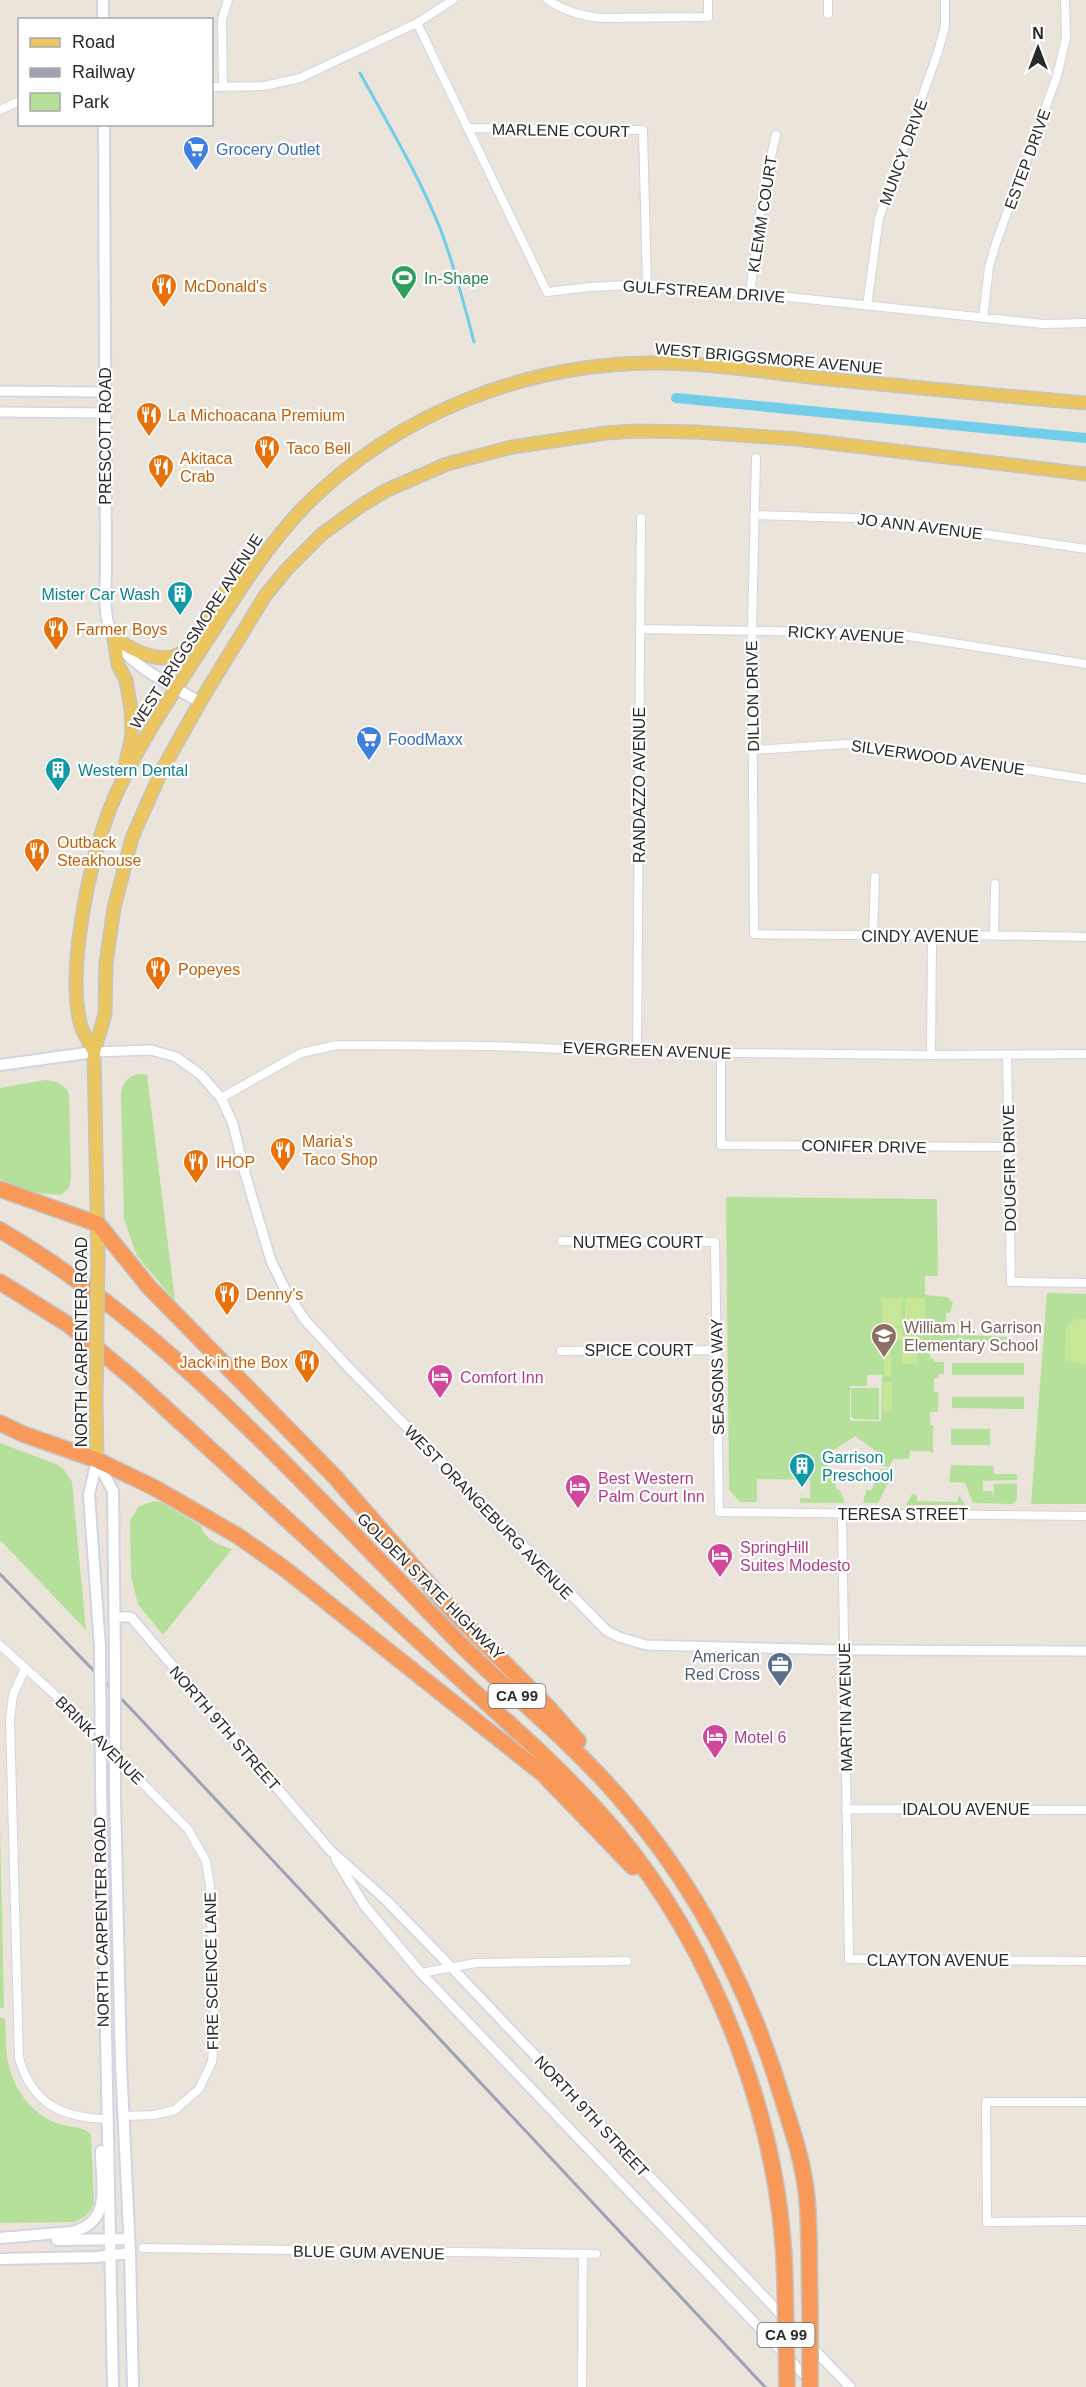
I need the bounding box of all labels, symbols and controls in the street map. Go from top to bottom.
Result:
legend [18,18,213,126]
north arrow [1008,18,1068,78]
text: N [1032,25,1044,42]
text: Road [72,32,115,52]
text: Railway [72,62,135,82]
text: Park [72,92,110,112]
street label: MUNCY DRIVE [876,97,931,208]
street label: ESTEP DRIVE [1001,107,1054,212]
street label: MARLENE COURT [492,121,631,140]
supermarket icon: Grocery Outlet [181,134,211,172]
place label: Grocery Outlet [216,141,321,158]
street label: KLEMM COURT [745,154,780,274]
sports icon: In-Shape [389,263,419,301]
place label: In-Shape [424,270,489,287]
restaurant icon: McDonald's [149,271,179,309]
street label: GULFSTREAM DRIVE [622,277,786,306]
place label: McDonald's [184,278,267,295]
street label: WEST BRIGGSMORE AVENUE [654,340,884,377]
street label: PRESCOTT ROAD [97,367,114,505]
restaurant icon: La Michoacana Premium [134,400,164,438]
place label: La Michoacana Premium [168,407,345,424]
restaurant icon: Taco Bell [252,433,282,471]
place label: Taco Bell [286,440,351,457]
place label: Akitaca Crab [180,450,233,485]
restaurant icon: Akitaca Crab [146,452,176,490]
street label: JO ANN AVENUE [856,510,983,543]
street label: WEST BRIGGSMORE AVENUE [127,531,266,732]
building icon: Mister Car Wash [165,579,195,617]
place label: Mister Car Wash [41,586,160,603]
restaurant icon: Farmer Boys [41,614,71,652]
place label: Farmer Boys [76,621,168,638]
street label: RICKY AVENUE [787,623,905,646]
street label: DILLON DRIVE [743,640,762,752]
street label: RANDAZZO AVENUE [631,707,648,863]
supermarket icon: FoodMaxx [354,724,384,762]
place label: FoodMaxx [388,731,463,748]
street label: SILVERWOOD AVENUE [850,737,1026,778]
building icon: Western Dental [43,755,73,793]
place label: Western Dental [78,762,188,779]
place label: Outback Steakhouse [57,834,142,869]
restaurant icon: Outback Steakhouse [22,836,52,874]
street label: CINDY AVENUE [861,928,979,945]
restaurant icon: Popeyes [143,954,173,992]
place label: Popeyes [178,961,240,978]
street label: EVERGREEN AVENUE [562,1039,732,1062]
street label: DOUGFIR DRIVE [1000,1104,1019,1232]
place label: Maria's Taco Shop [302,1133,378,1168]
restaurant icon: Maria's Taco Shop [268,1135,298,1173]
street label: CONIFER DRIVE [801,1137,927,1156]
restaurant icon: IHOP [181,1147,211,1185]
place label: IHOP [216,1154,255,1171]
street label: NUTMEG COURT [573,1234,703,1251]
street label: NORTH CARPENTER ROAD [73,1237,90,1447]
restaurant icon: Denny's [212,1279,242,1317]
place label: Denny's [246,1286,303,1303]
street label: SEASONS WAY [708,1318,727,1435]
place label: William H. Garrison Elementary School [904,1319,1042,1354]
school or university icon: William H. Garrison Elementary School [869,1321,899,1359]
street label: SPICE COURT [584,1342,694,1359]
restaurant icon: Jack in the Box [292,1347,322,1385]
place label: Jack in the Box [180,1354,288,1371]
hotel icon: Comfort Inn [425,1362,455,1400]
place label: Comfort Inn [460,1369,544,1386]
street label: WEST ORANGEBURG AVENUE [401,1422,576,1602]
place label: Garrison Preschool [822,1449,893,1484]
building icon: Garrison Preschool [787,1451,817,1489]
place label: Best Western Palm Court Inn [598,1470,705,1505]
hotel icon: Best Western Palm Court Inn [563,1472,593,1510]
street label: TERESA STREET [838,1506,969,1523]
street label: GOLDEN STATE HIGHWAY [354,1510,508,1663]
place label: SpringHill Suites Modesto [740,1539,850,1574]
hotel icon: SpringHill Suites Modesto [705,1541,735,1579]
street label: MARTIN AVENUE [836,1642,855,1772]
place label: American Red Cross [684,1648,760,1683]
office icon: American Red Cross [765,1650,795,1688]
street label: NORTH 9TH STREET [166,1663,283,1794]
road number: CA 99 [488,1684,546,1708]
street label: BRINK AVENUE [52,1693,147,1788]
hotel icon: Motel 6 [700,1722,730,1760]
place label: Motel 6 [734,1729,787,1746]
street label: IDALOU AVENUE [902,1801,1030,1818]
street label: NORTH CARPENTER ROAD [91,1817,112,2027]
street label: FIRE SCIENCE LANE [202,1892,221,2050]
street label: CLAYTON AVENUE [867,1952,1009,1969]
street label: NORTH 9TH STREET [531,2052,652,2180]
street label: BLUE GUM AVENUE [293,2243,445,2262]
road number: CA 99 [758,2323,814,2347]

